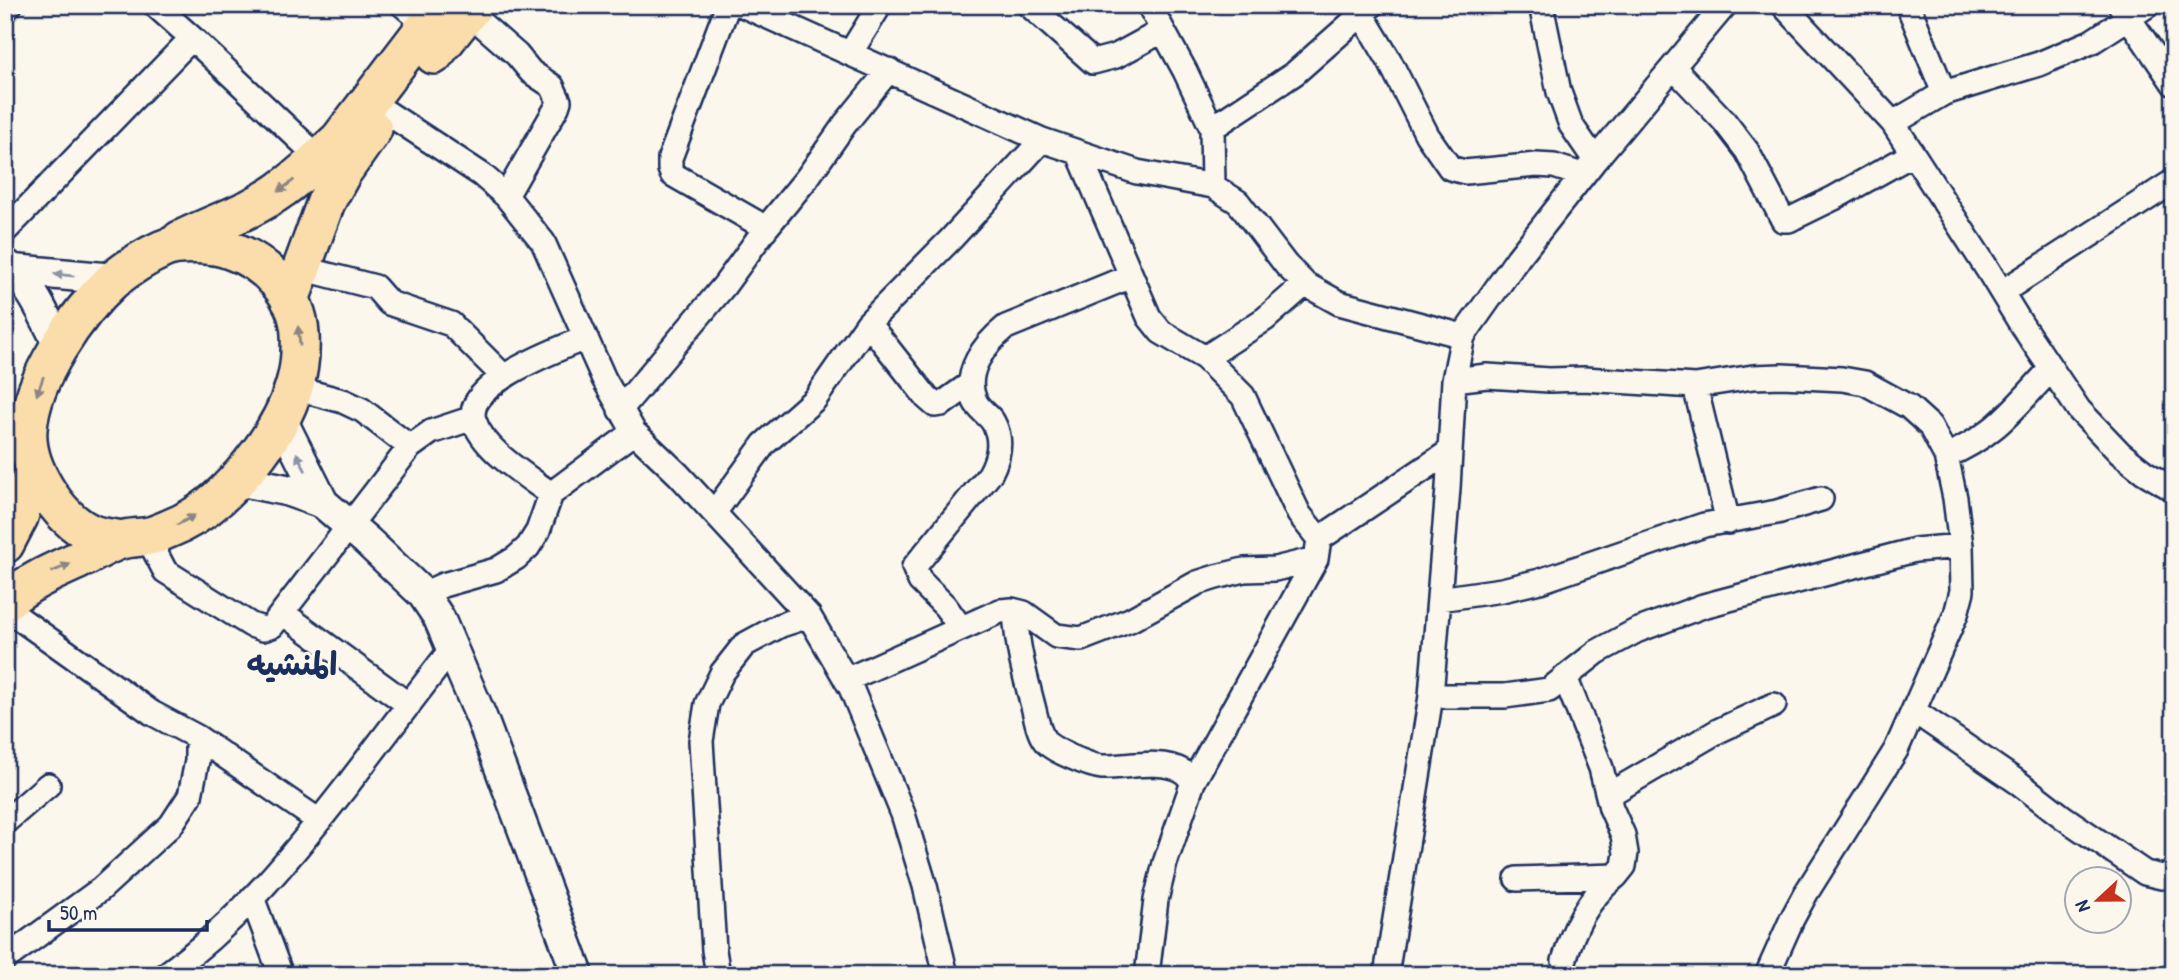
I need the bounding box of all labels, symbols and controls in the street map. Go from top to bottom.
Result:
one-way arrow [277,178,295,192]
one-way arrow [53,270,75,281]
one-way arrow [293,325,304,347]
one-way arrow [34,375,45,396]
one-way arrow [295,451,307,471]
one-way arrow [176,514,195,526]
one-way arrow [51,562,72,573]
district label: المنشيه [247,642,337,685]
north arrow [2064,864,2134,934]
scale bar [49,889,206,933]
text: N [2068,897,2096,916]
text: 50 m [60,898,97,927]

